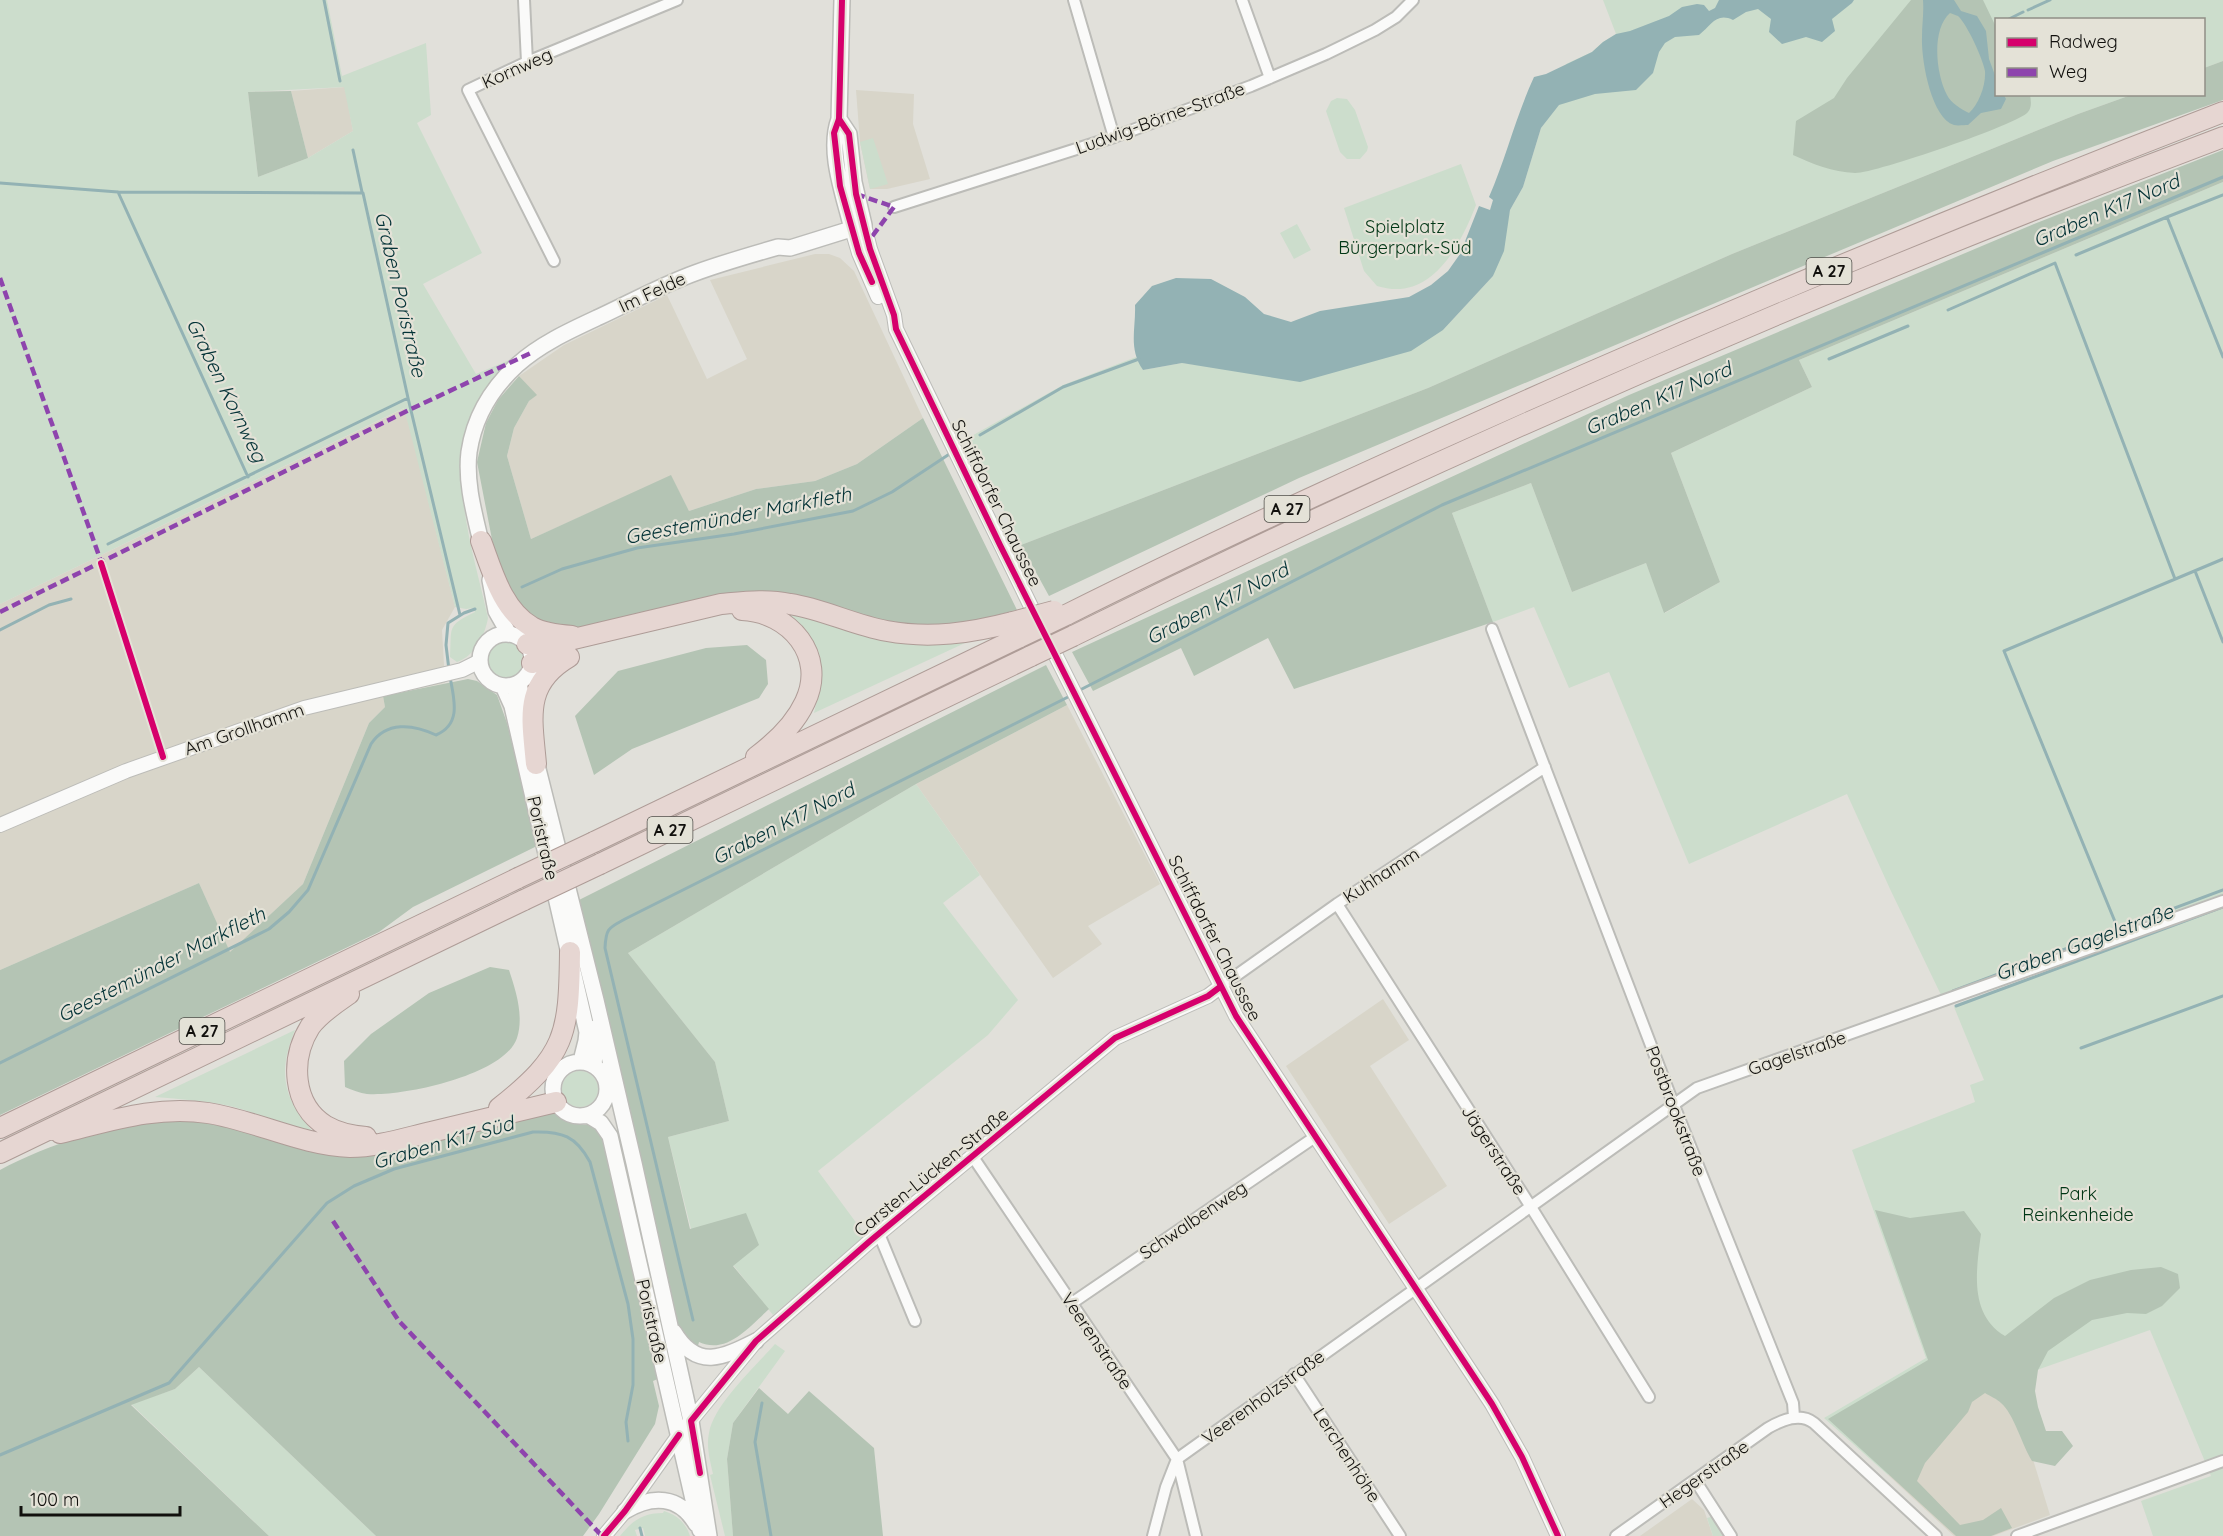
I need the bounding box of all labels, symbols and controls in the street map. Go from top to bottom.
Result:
legend [1995,18,2205,96]
text: Radweg [2049,30,2118,53]
street label: Kornweg [478,42,556,94]
text: Weg [2049,60,2087,83]
street label: Ludwig-Börne-Straße [1072,77,1248,159]
water label: Graben K17 Nord [2029,167,2186,252]
water label: Graben Poristraße [370,209,432,380]
park label: Spielplatz Bürgerpark-Süd [1338,215,1472,259]
road number: A 27 [1806,258,1852,284]
street label: Im Felde [615,267,689,317]
water label: Graben Kornweg [181,314,273,467]
water label: Graben K17 Nord [1581,355,1738,440]
street label: Schiffdorfer Chaussee [947,416,1047,590]
water label: Geestemünder Markfleth [623,481,854,549]
road number: A 27 [1264,496,1310,522]
water label: Graben K17 Nord [1142,555,1295,650]
street label: Am Grollhamm [181,698,307,760]
water label: Graben K17 Nord [708,775,861,870]
street label: Poristraße [522,794,564,882]
road number: A 27 [648,817,692,843]
street label: Kuhhamm [1339,842,1423,908]
street label: Schiffdorfer Chaussee [1163,851,1267,1025]
water label: Graben Gagelstraße [1992,898,2177,986]
water label: Geestemünder Markfleth [53,900,270,1027]
road number: A 27 [180,1018,224,1044]
street label: Gagelstraße [1745,1026,1849,1080]
street label: Postbrookstraße [1641,1042,1711,1180]
street label: Jägerstraße [1456,1101,1532,1199]
street label: Carsten-Lücken-Straße [849,1102,1013,1242]
water label: Graben K17 Süd [370,1109,519,1174]
street label: Schwalbenweg [1135,1176,1251,1264]
park label: Park Reinkenheide [2022,1182,2134,1226]
street label: Poristraße [631,1277,673,1365]
street label: Veerenstraße [1056,1288,1138,1394]
street label: Veerenholzstraße [1197,1345,1329,1449]
street label: Lerchenhöhe [1308,1403,1386,1507]
street label: Hegerstraße [1655,1435,1753,1513]
scale bar [21,1479,180,1517]
text: 100 m [30,1488,79,1511]

